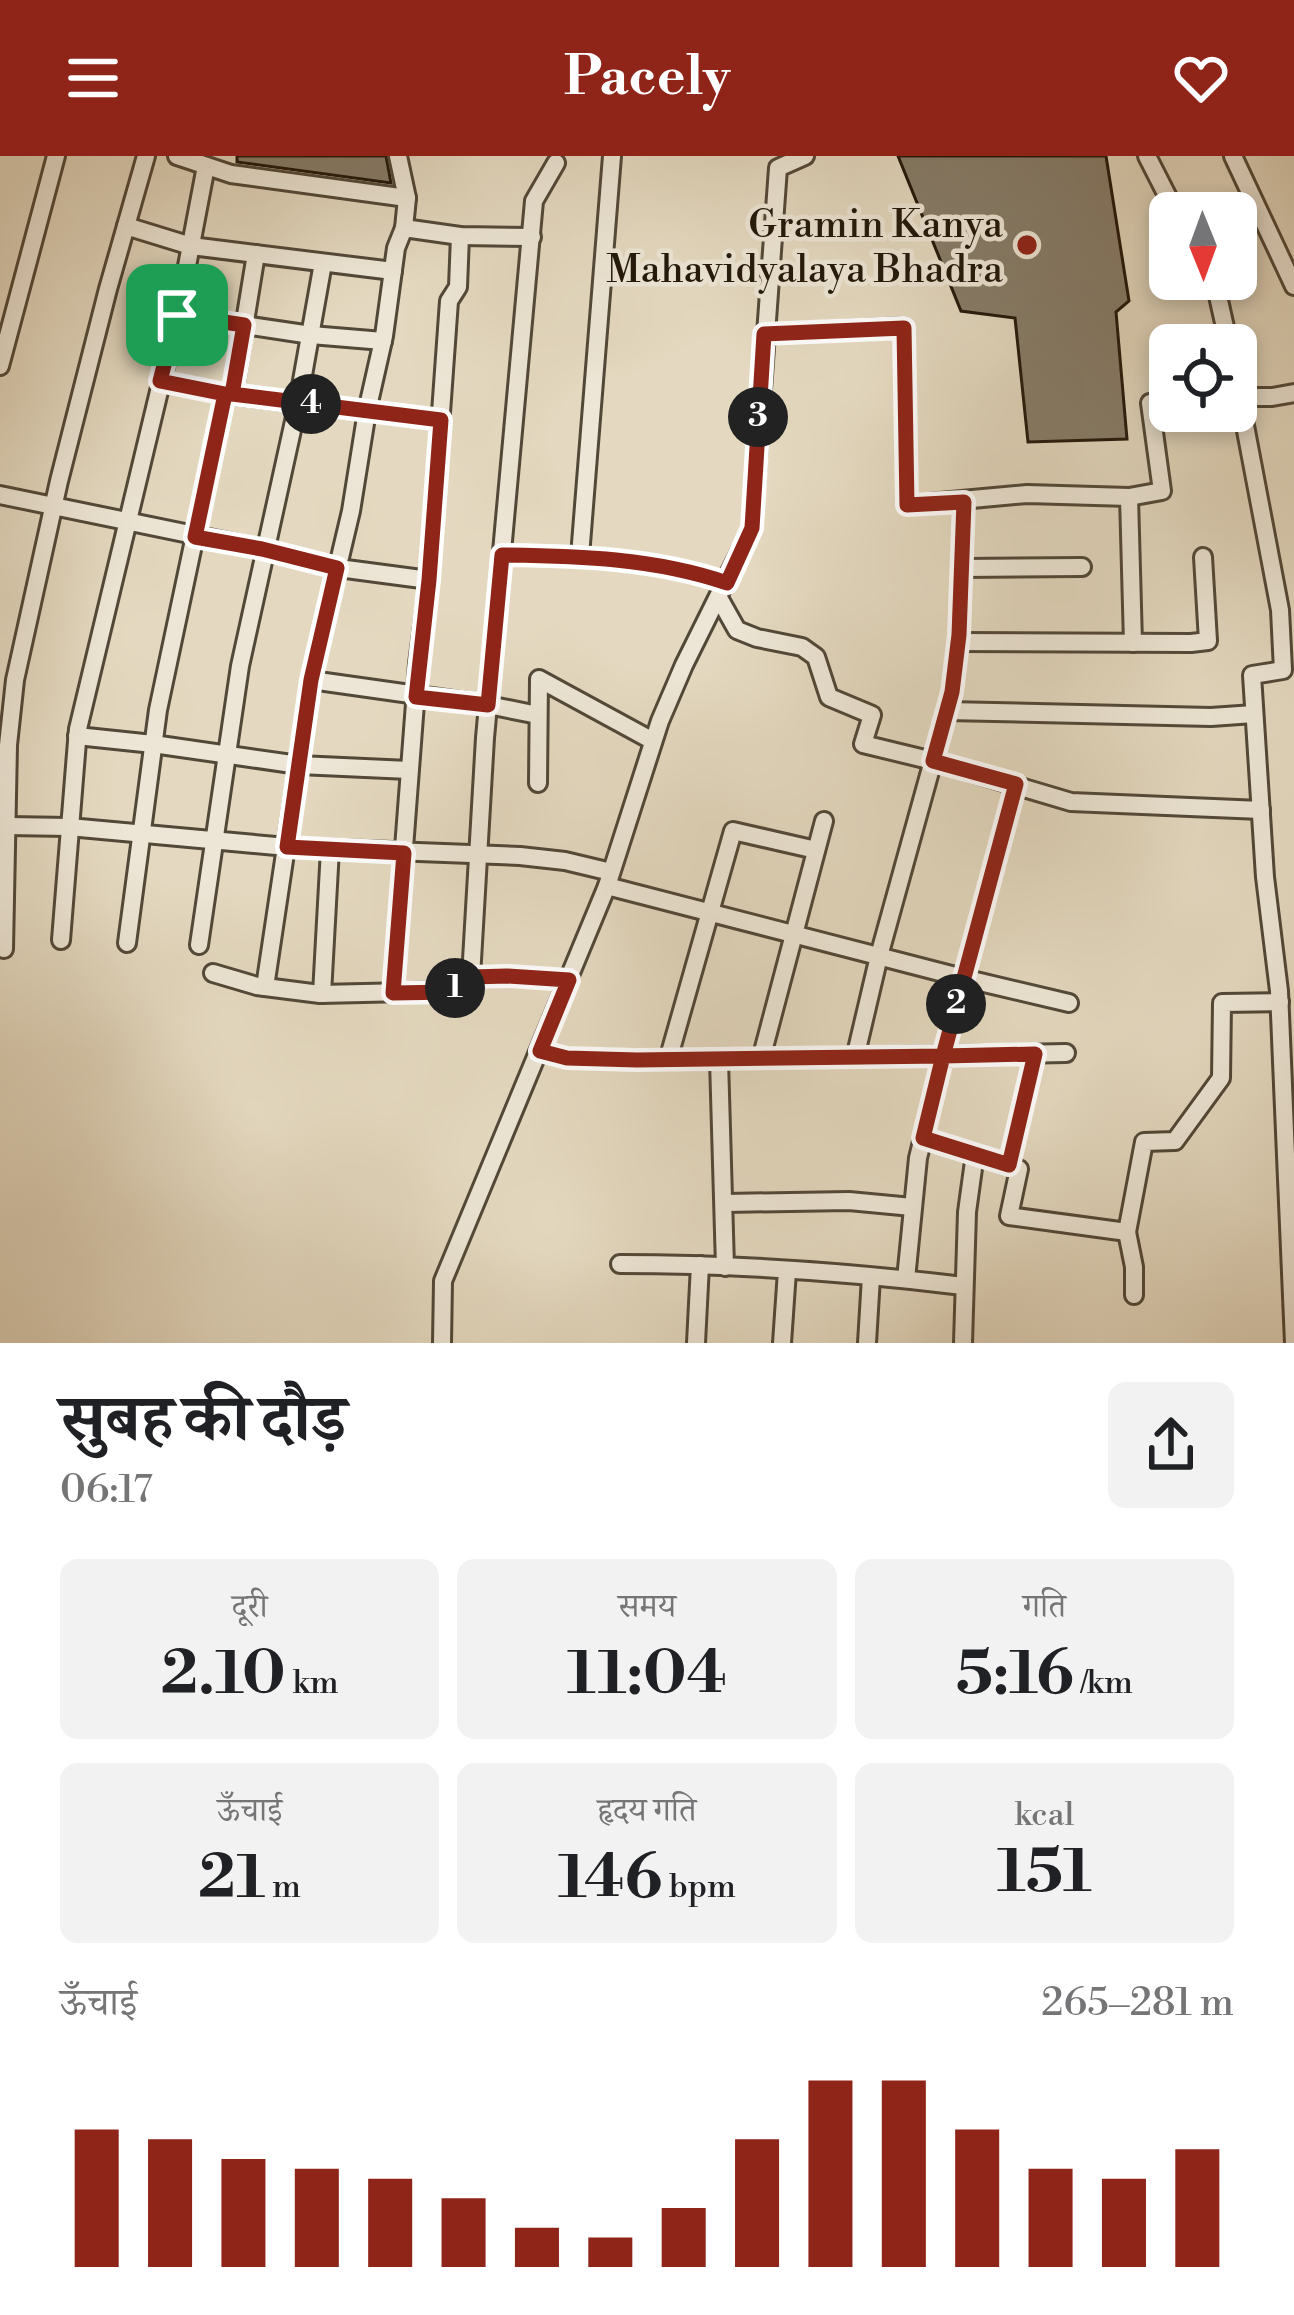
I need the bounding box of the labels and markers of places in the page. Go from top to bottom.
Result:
place label: Gramin Kanya Mahavidyalaya Bhadra [606,201,1003,295]
marker: Gramin Kanya Mahavidyalaya Bhadra [1014,232,1040,258]
pin [126,264,228,366]
pin: 4 [281,374,341,434]
pin: 3 [728,387,788,447]
pin: 1 [425,958,485,1018]
pin: 2 [926,974,986,1034]

